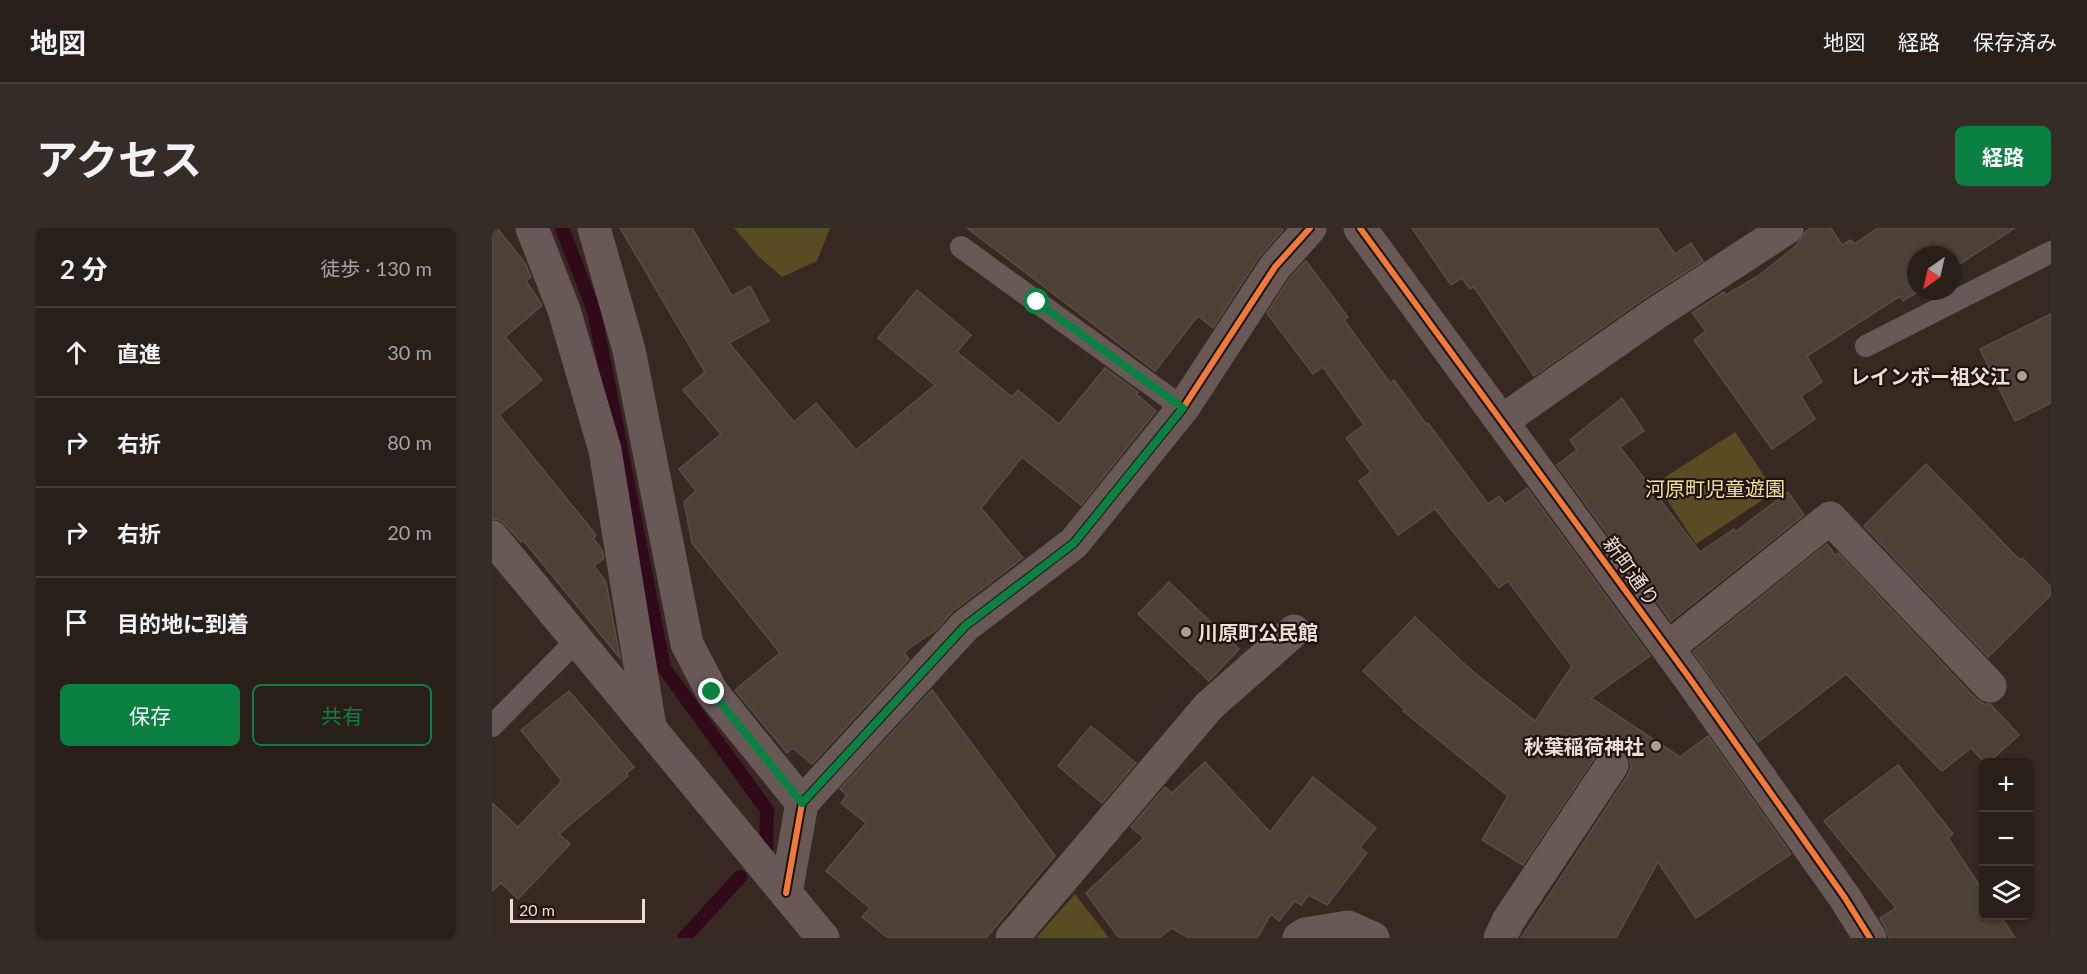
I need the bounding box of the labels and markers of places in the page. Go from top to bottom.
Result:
place label: レインボー祖父江 [1850,364,2010,388]
marker: レインボー祖父江 [2015,369,2029,383]
place label: 川原町公民館 [1198,620,1318,644]
marker: 川原町公民館 [1179,625,1193,639]
place label: 秋葉稲荷神社 [1524,734,1644,758]
marker: 秋葉稲荷神社 [1649,739,1663,753]

